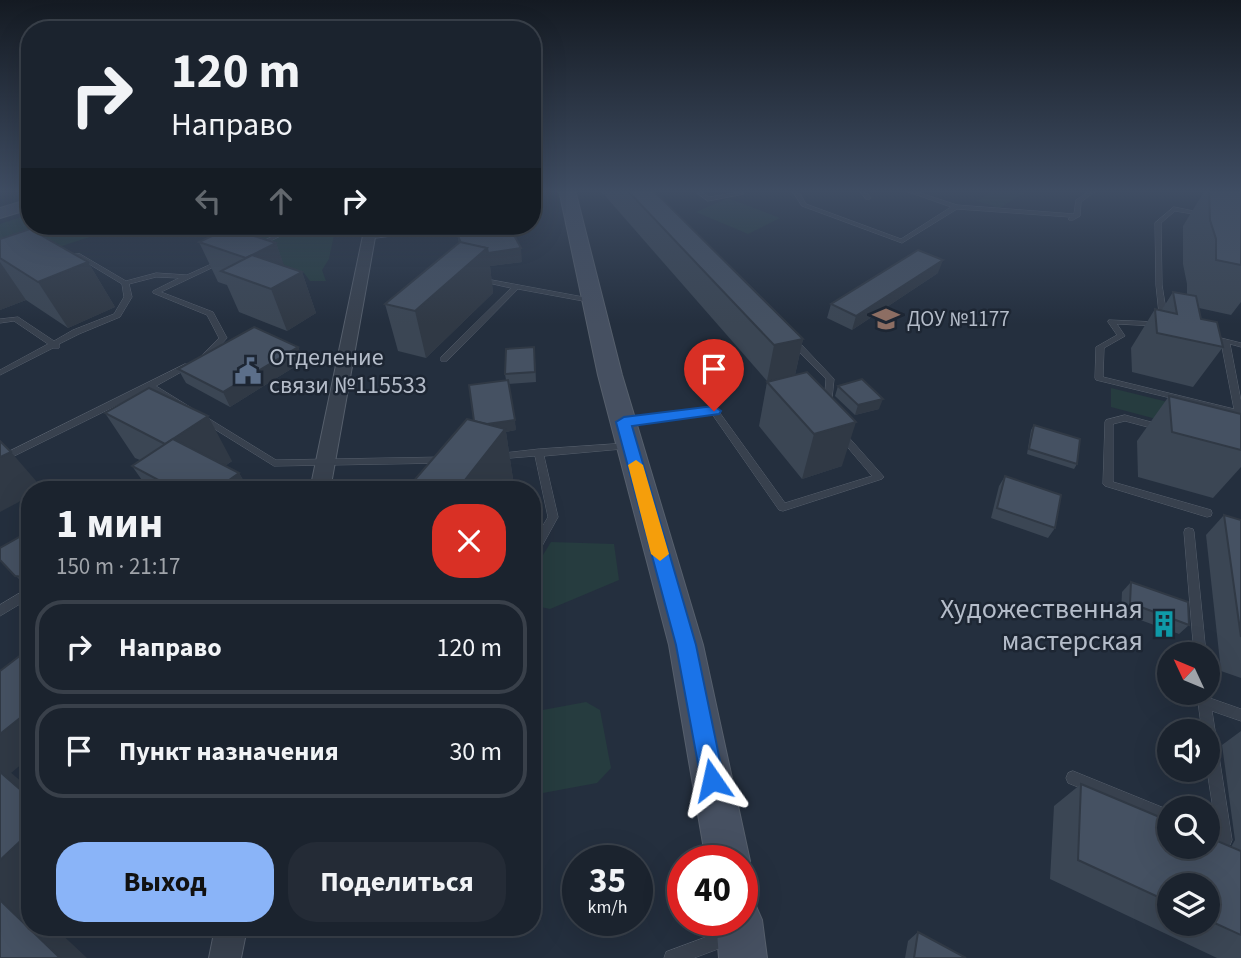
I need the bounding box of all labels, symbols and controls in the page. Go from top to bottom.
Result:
text: 120 m [171,37,300,107]
icon: right [56,49,147,140]
text: Направо [171,102,293,148]
icon: left [189,182,227,220]
icon: ahead [262,182,300,220]
icon: right [335,182,373,220]
school or university icon: ДОУ №1177 [871,304,901,334]
place label: ДОУ №1177 [907,304,1010,334]
pin [684,339,744,411]
place label: Отделение связи №115533 [269,340,427,403]
icon: arrive [695,350,733,388]
public building icon: Отделение связи №115533 [233,356,263,386]
text: 1 мин [56,494,163,554]
button: close [432,504,506,578]
text: 150 m · 21:17 [56,550,180,583]
place label: Художественная мастерская [940,589,1143,661]
building icon: Художественная мастерская [1149,609,1179,639]
icon: right [60,628,98,666]
text: Направо [119,629,222,666]
text: 120 m [436,629,502,666]
north arrow [1157,642,1220,705]
map controls [1157,642,1220,936]
button: sound [1157,719,1220,782]
icon: arrive [60,732,98,770]
text: Пункт назначения [119,733,339,770]
text: 30 m [449,733,502,770]
position arrow [675,743,749,817]
button: search [1157,796,1220,859]
button: Выход [56,842,274,922]
button: Поделиться [288,842,506,922]
speed limit sign: 40 [667,845,758,936]
text: 35 [589,856,626,906]
button: layers [1157,873,1220,936]
text: km/h [588,895,627,920]

